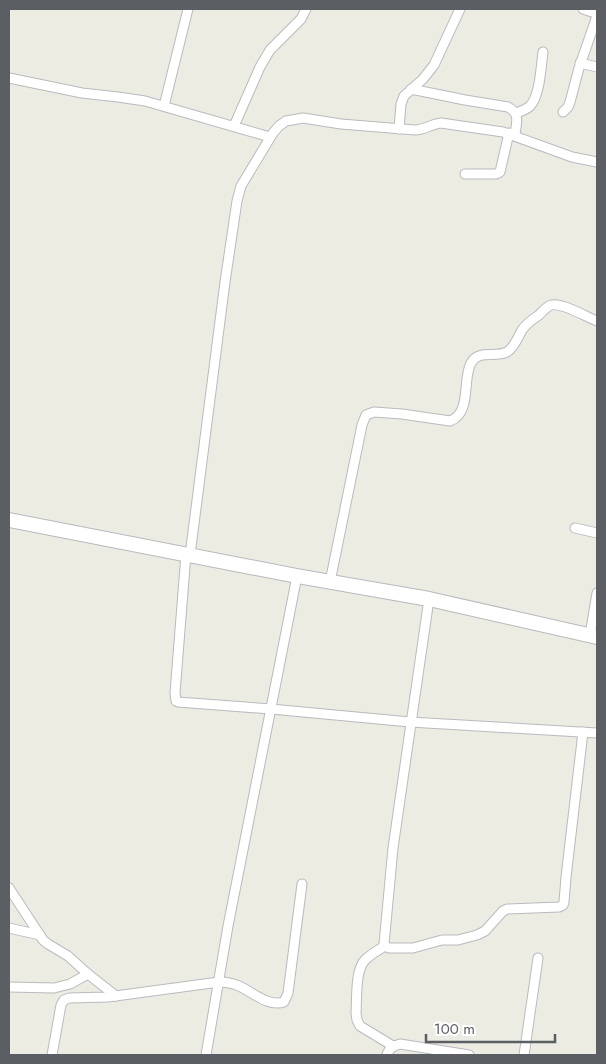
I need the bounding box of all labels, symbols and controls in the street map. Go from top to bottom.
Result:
scale bar [426,1012,555,1044]
text: 100 m [434,1018,475,1040]

